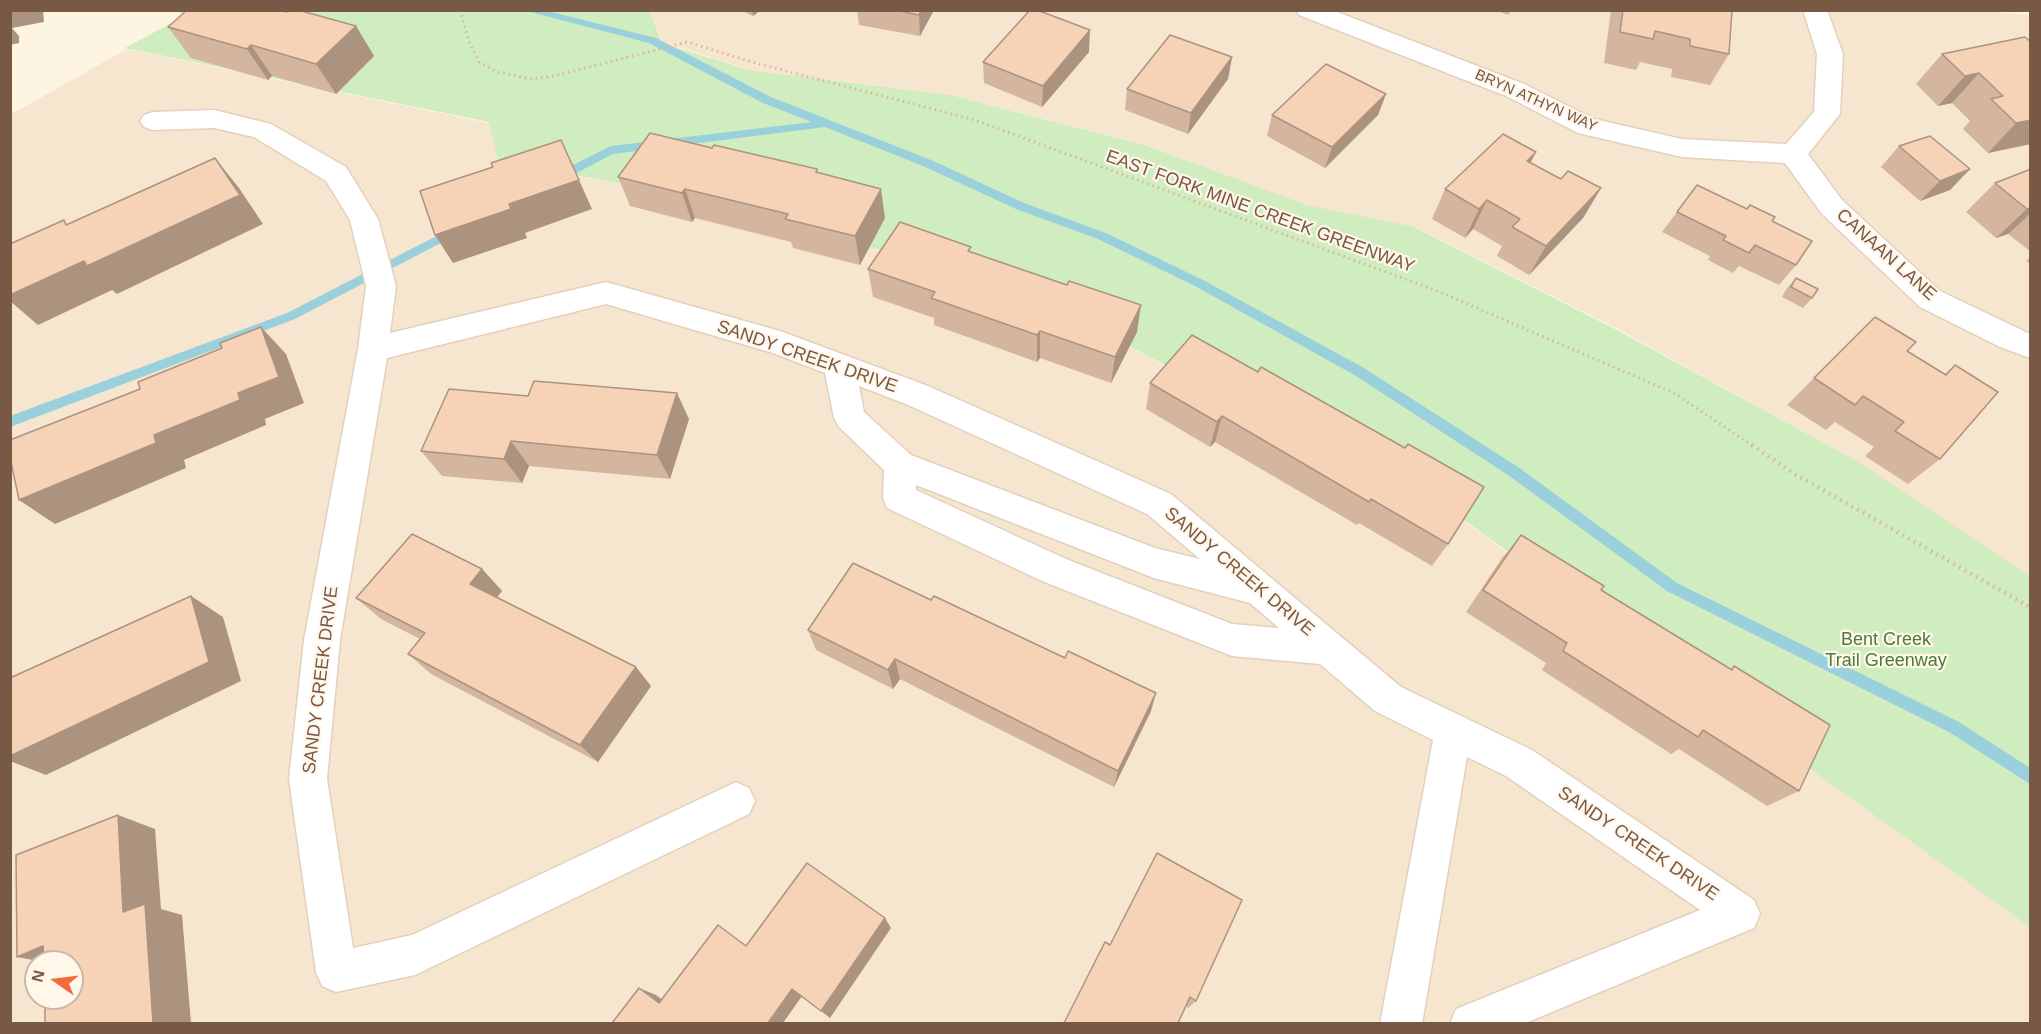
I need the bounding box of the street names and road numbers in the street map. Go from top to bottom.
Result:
street label: BRYN ATHYN WAY [1472,66,1600,136]
street label: EAST FORK MINE CREEK GREENWAY [1103,146,1417,278]
street label: CANAAN LANE [1832,204,1940,306]
street label: SANDY CREEK DRIVE [714,316,900,398]
street label: SANDY CREEK DRIVE [1160,503,1318,641]
street label: SANDY CREEK DRIVE [299,585,343,775]
street label: SANDY CREEK DRIVE [1554,782,1722,906]

